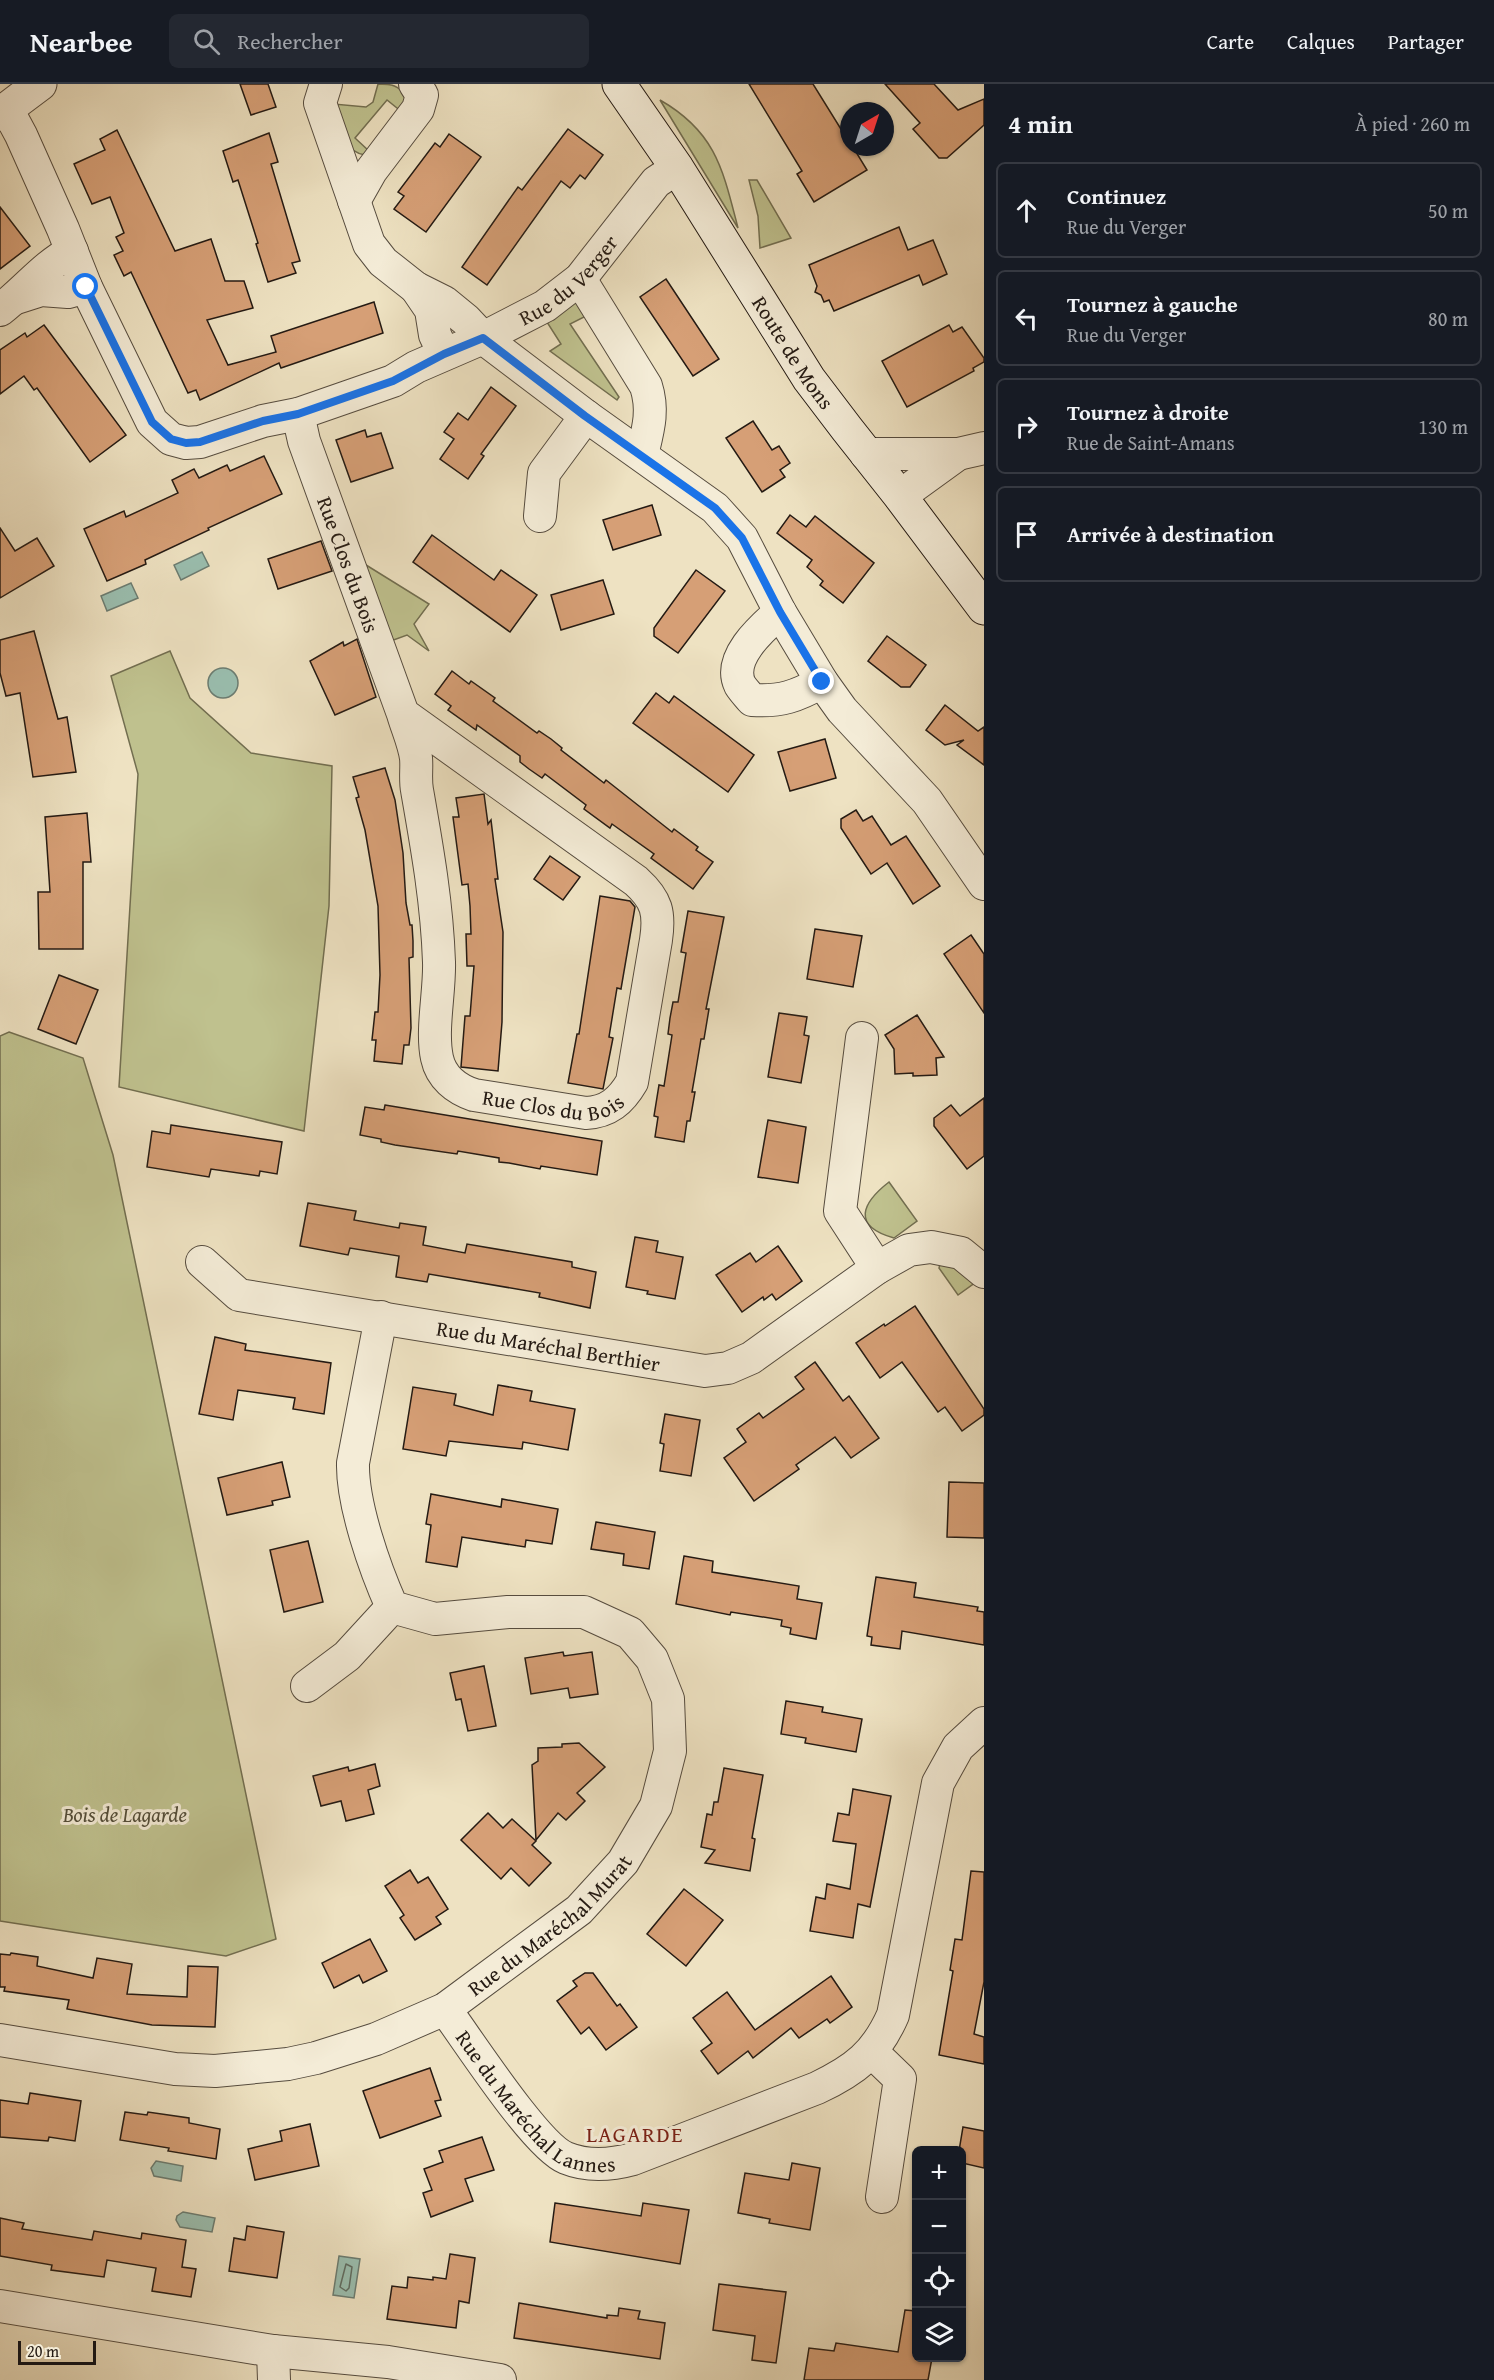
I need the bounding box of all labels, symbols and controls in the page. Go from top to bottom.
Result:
search box [169,14,589,68]
text: Nearbee [30,21,133,62]
icon: search [190,25,223,58]
text: Rechercher [238,25,343,57]
text: Carte [1207,26,1254,57]
text: Calques [1287,26,1355,57]
text: Partager [1388,26,1464,57]
north arrow [840,102,894,156]
text: 4 min [1008,104,1073,143]
text: À pied · 260 m [1355,109,1470,138]
text: Continuez [1067,180,1166,212]
icon: ahead [1010,194,1043,227]
text: 50 m [1428,196,1468,225]
text: Rue du Verger [1067,212,1186,241]
street label: Rue du Verger [513,228,625,333]
route start [72,273,98,299]
text: Tournez à gauche [1067,288,1238,320]
street label: Route de Mons [745,289,842,415]
icon: left [1010,302,1043,335]
text: 80 m [1428,304,1468,333]
text: Rue du Verger [1067,320,1186,349]
text: Tournez à droite [1067,396,1229,428]
icon: right [1010,410,1043,443]
text: 130 m [1418,412,1468,441]
text: Rue de Saint-Amans [1067,428,1235,457]
street label: Rue Clos du Bois [310,492,388,637]
icon: arrive [1010,518,1043,551]
text: Arrivée à destination [1067,518,1274,550]
route end [808,668,834,694]
street label: Rue Clos du Bois [480,1081,631,1129]
street label: Rue du Maréchal Berthier [434,1312,663,1379]
park label: Bois de Lagarde [62,1799,187,1830]
street label: Rue du Maréchal Murat [461,1849,640,2003]
street label: Rue du Maréchal Lannes [449,2024,617,2180]
district label: LAGARDE [586,2118,684,2150]
map controls [912,2146,966,2362]
button: + [912,2146,966,2200]
button: − [912,2200,966,2254]
button: locate [912,2254,966,2308]
button: layers [912,2308,966,2362]
scale bar [18,2338,96,2366]
text: 20 m [27,2339,59,2363]

